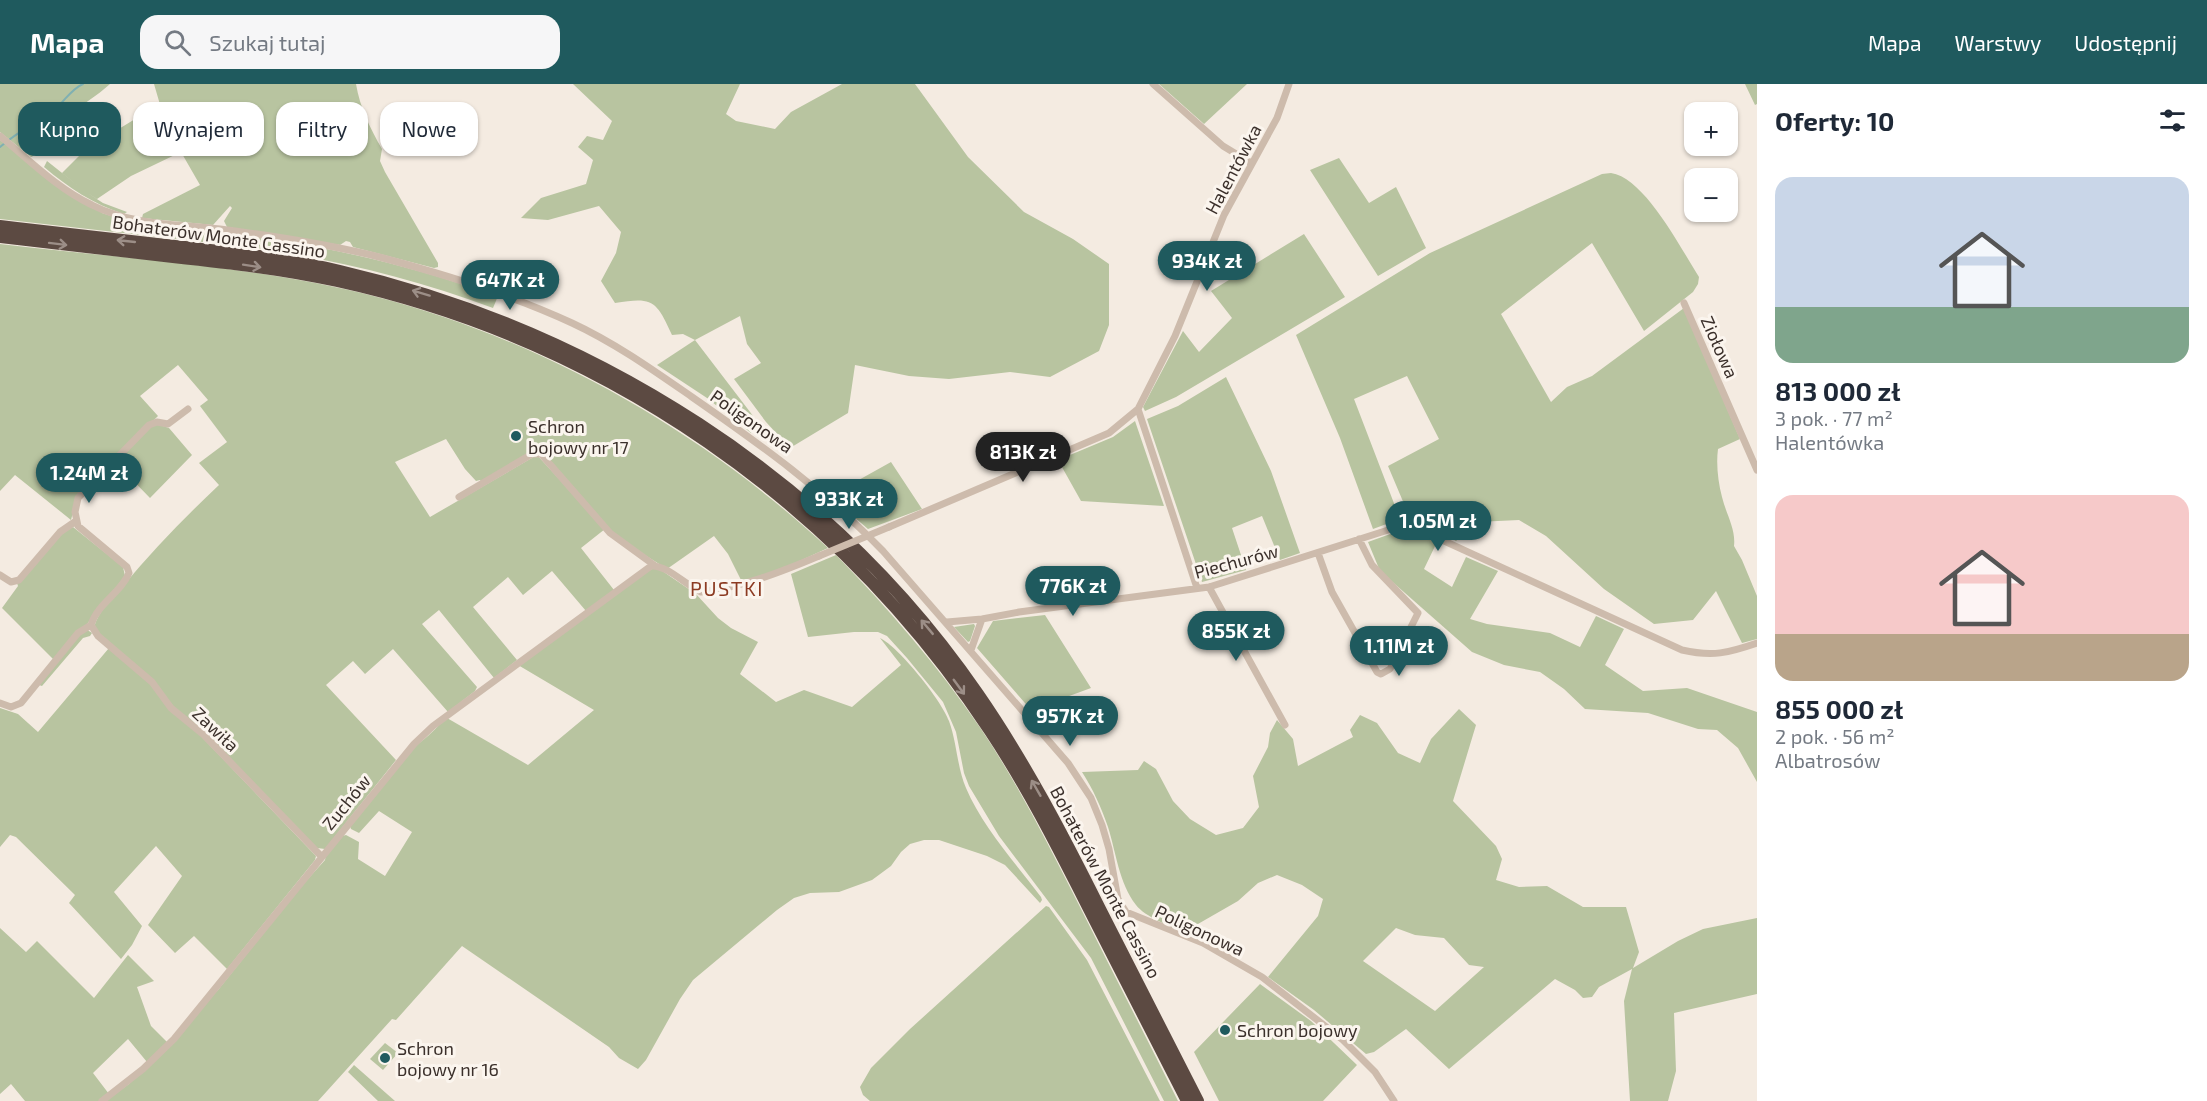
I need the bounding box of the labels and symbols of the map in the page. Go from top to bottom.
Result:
street label: Halentówka [1200,120,1266,218]
street label: Bohaterów Monte Cassino [111,210,327,262]
one-way arrow [117,235,136,246]
one-way arrow [48,239,68,250]
pin: 934K zł [1152,241,1262,292]
pin: 647K zł [455,260,565,311]
one-way arrow [241,261,261,272]
one-way arrow [412,287,431,298]
street label: Ziołowa [1697,313,1743,381]
street label: Poligonowa [706,384,798,458]
place label: Schron bojowy nr 17 [528,415,629,458]
marker: Schron bojowy nr 17 [509,429,523,443]
pin: 813K zł [968,432,1078,483]
pin: 1.24M zł [27,453,151,504]
pin: 933K zł [794,479,904,530]
pin: 1.05M zł [1376,501,1500,552]
street label: Piechurów [1191,539,1281,583]
pin: 776K zł [1018,566,1128,617]
district label: PUSTKI [690,576,764,600]
pin: 855K zł [1181,611,1291,662]
one-way arrow [920,619,933,635]
pin: 1.11M zł [1337,626,1461,677]
one-way arrow [953,678,965,694]
pin: 957K zł [1015,696,1125,747]
street label: Zawiła [188,702,244,756]
street label: Zuchów [317,770,375,834]
one-way arrow [1030,780,1042,797]
street label: Bohaterów Monte Cassino [1046,782,1166,982]
street label: Poligonowa [1152,900,1248,960]
place label: Schron bojowy [1237,1019,1358,1041]
marker: Schron bojowy [1218,1023,1232,1037]
place label: Schron bojowy nr 16 [397,1037,499,1080]
marker: Schron bojowy nr 16 [378,1051,392,1065]

